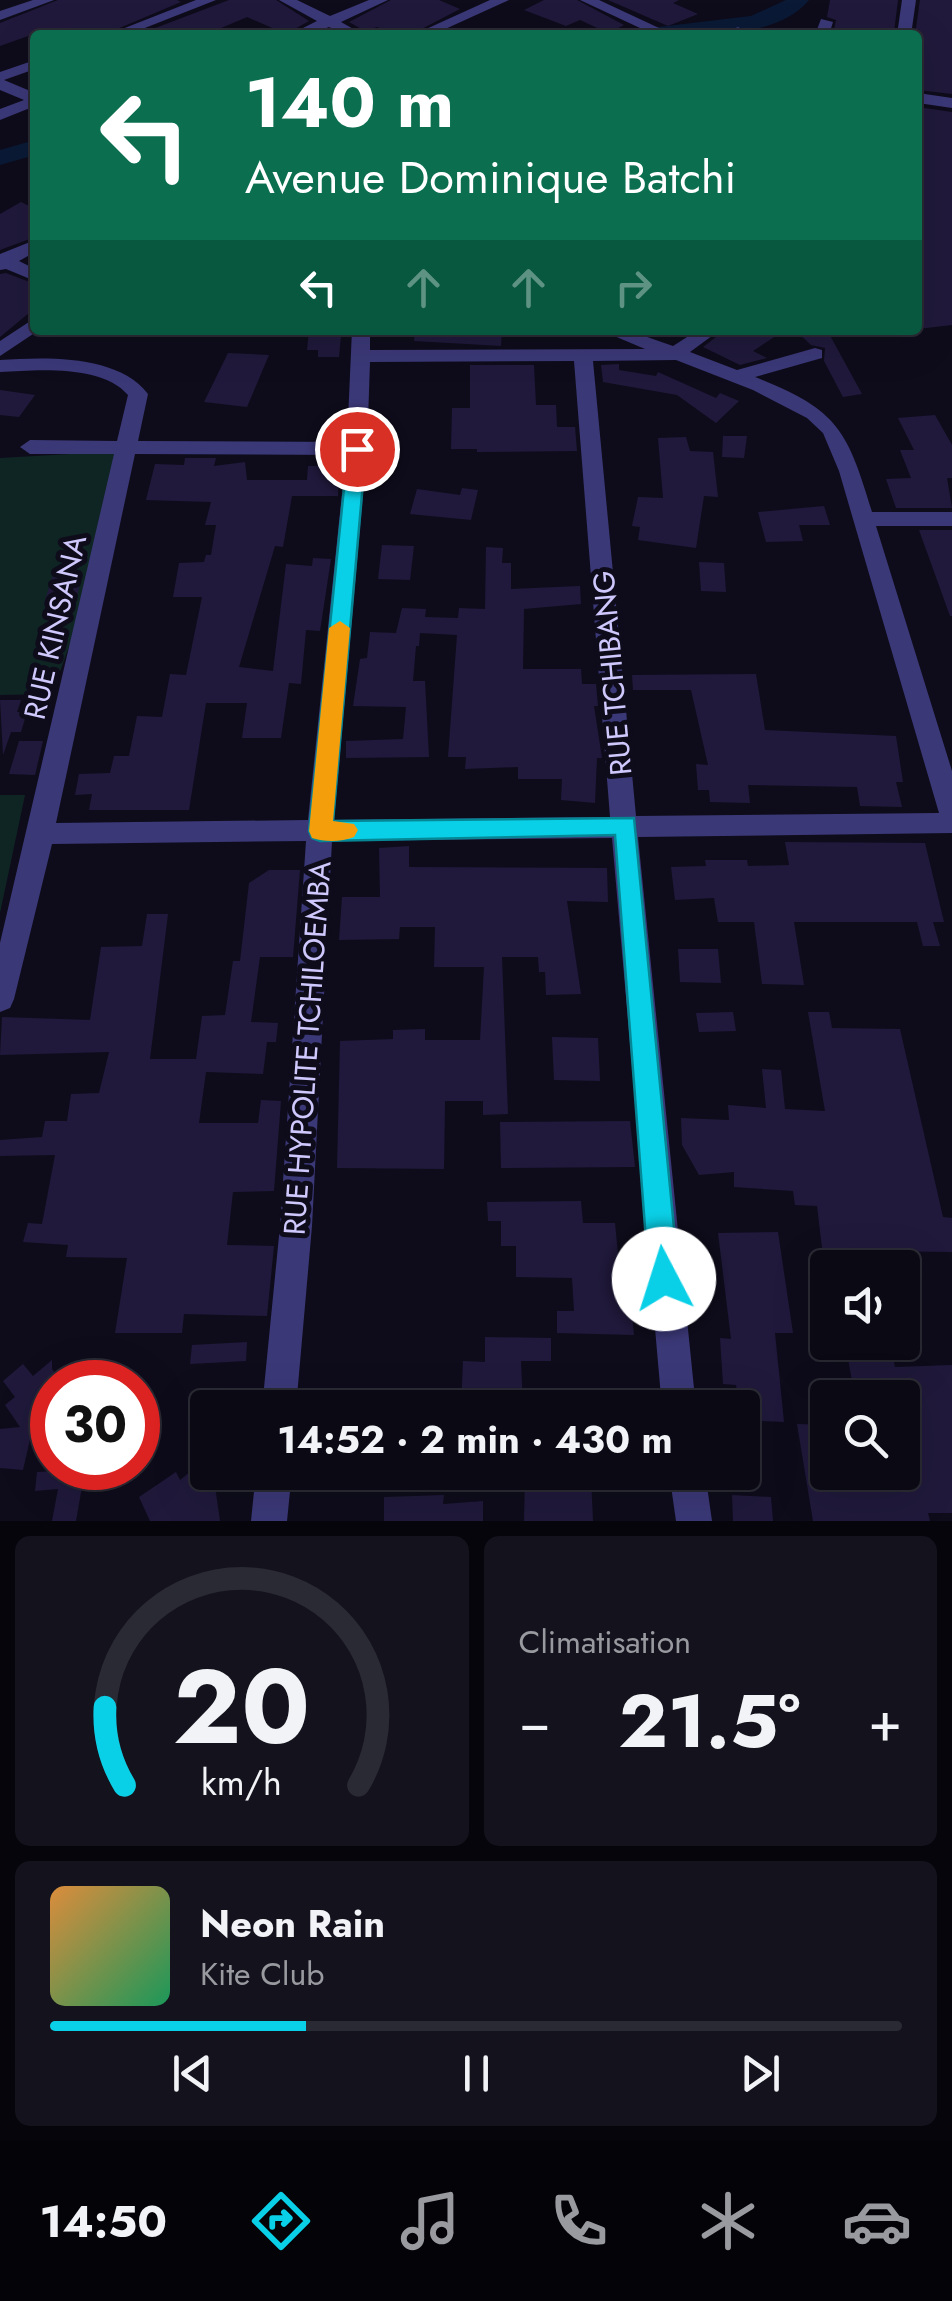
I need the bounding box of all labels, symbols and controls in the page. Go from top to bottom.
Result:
text: 140 m [245,52,454,153]
icon: left [80,70,210,200]
text: Avenue Dominique Batchi [245,145,736,210]
icon: left [291,260,346,315]
icon: ahead [396,260,451,315]
icon: ahead [501,260,556,315]
icon: right [606,260,661,315]
pin [315,407,400,492]
icon: arrive [330,422,385,477]
street label: RUE KINSANA [13,530,97,723]
street label: RUE TCHIBANG [582,569,642,777]
street label: RUE HYPOLITE TCHILOEMBA [272,859,342,1236]
position arrow [612,1227,716,1331]
map controls [810,1250,920,1490]
button: sound [810,1250,920,1360]
speed limit sign: 30 [30,1360,160,1490]
button: search [810,1380,920,1490]
text: 14:52 · 2 min · 430 m [277,1412,673,1467]
text: Climatisation [519,1619,691,1665]
text: 20 [173,1632,310,1782]
text: 21.5° [618,1667,801,1775]
text: − [519,1682,551,1762]
text: + [868,1682,902,1762]
text: km/h [201,1757,282,1808]
text: Neon Rain [200,1896,385,1951]
text: Kite Club [200,1951,324,1997]
icon: previous [165,2046,220,2101]
icon: pause [449,2046,504,2101]
icon: next [733,2046,788,2101]
icon: directions [246,2186,316,2256]
icon: music [395,2186,465,2256]
icon: phone [544,2186,614,2256]
icon: climate [693,2186,763,2256]
icon: car [842,2186,912,2256]
text: 14:50 [40,2189,167,2254]

